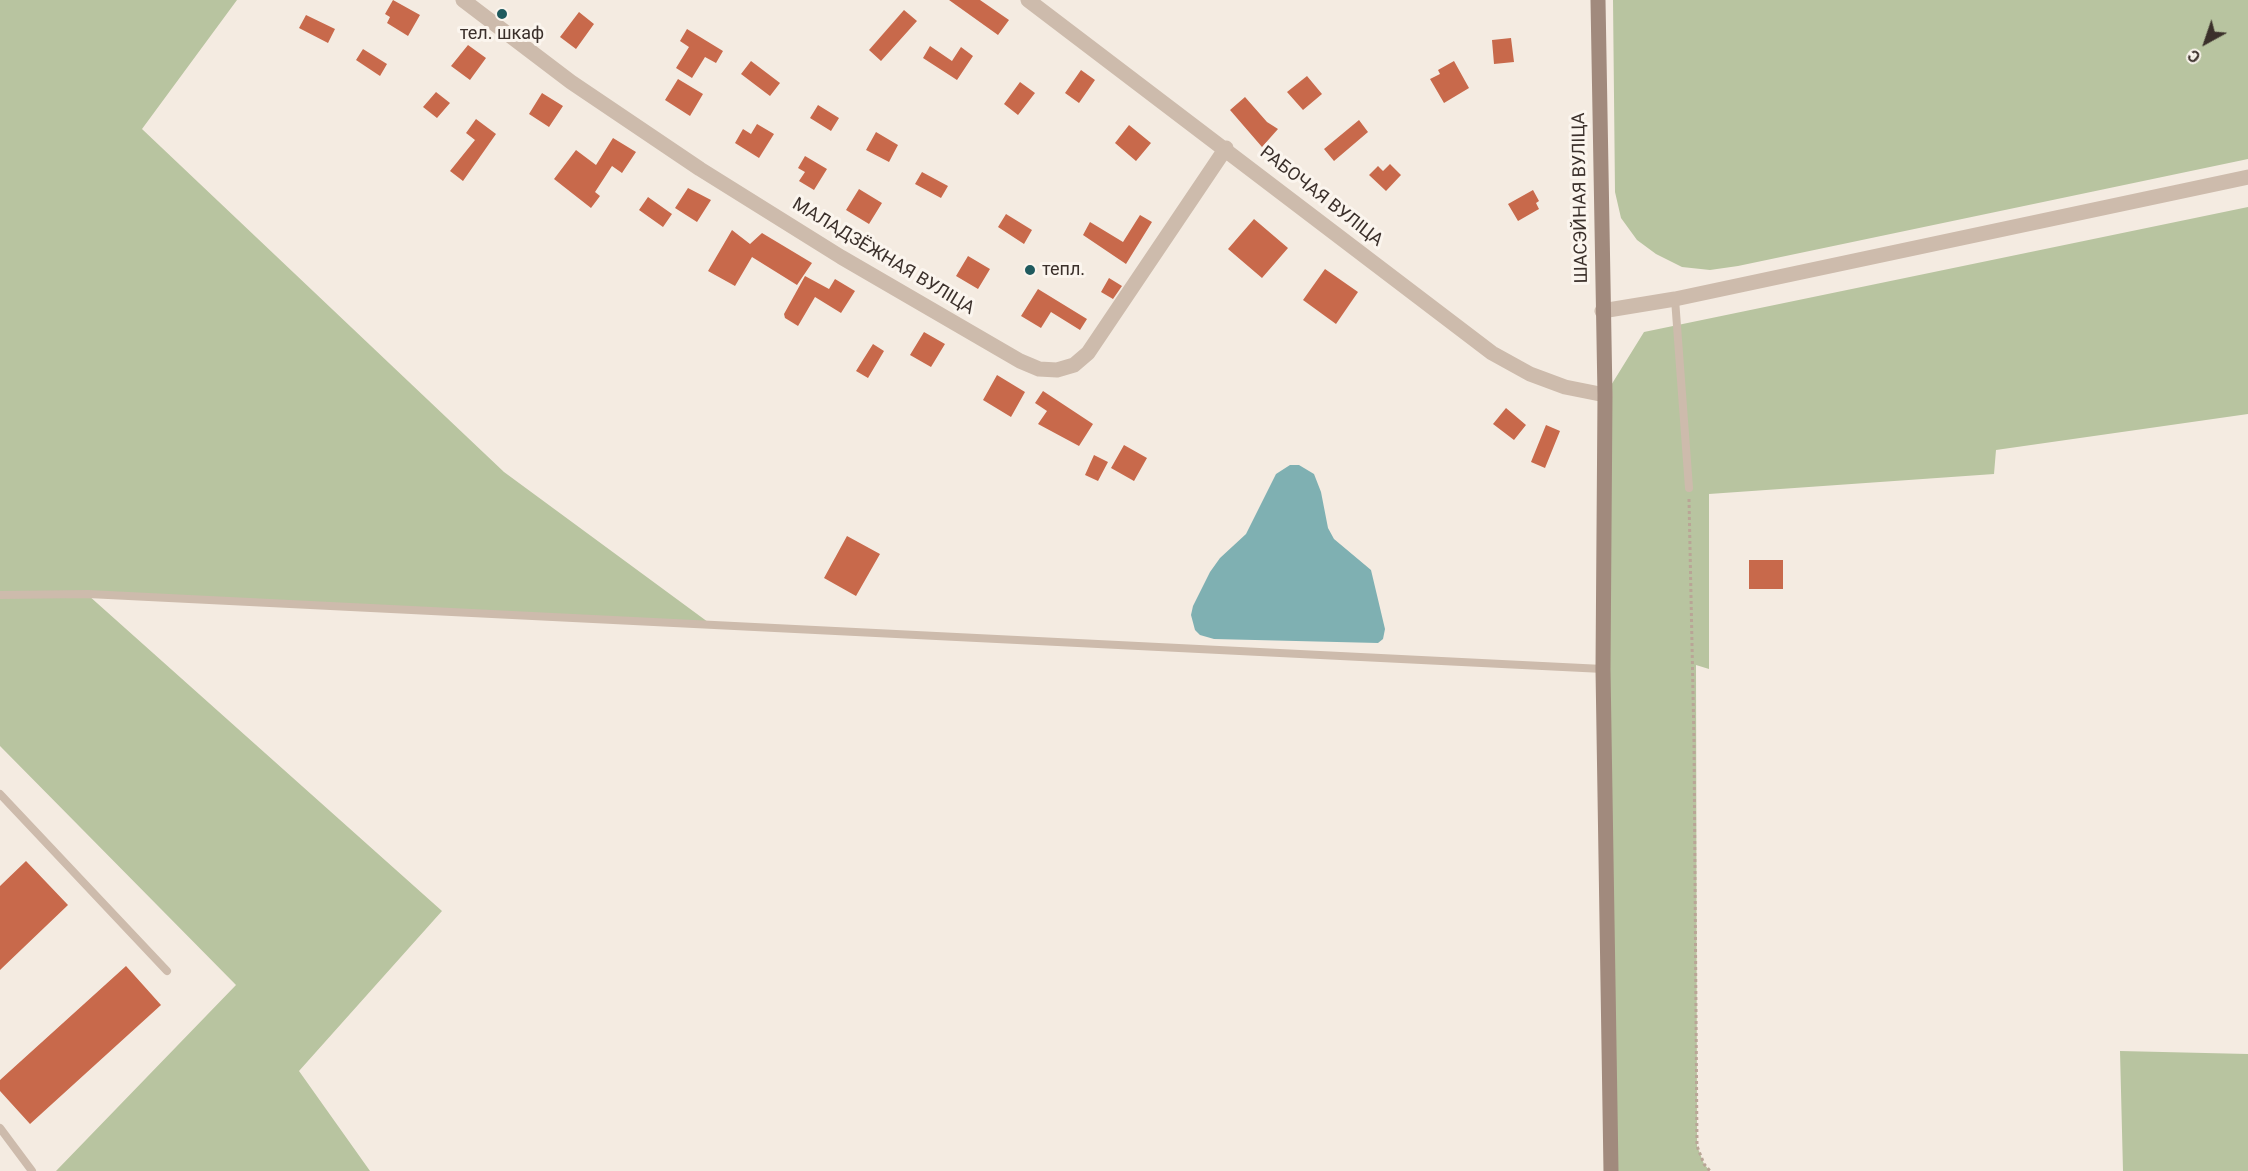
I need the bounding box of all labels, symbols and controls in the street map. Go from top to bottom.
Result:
marker: тел. шкаф [495,7,509,21]
north arrow [2176,12,2236,72]
place label: тел. шкаф [460,23,544,45]
text: С [2184,46,2204,67]
street label: ШАСЭЙНАЯ ВУЛІЦА [1569,112,1593,284]
street label: РАБОЧАЯ ВУЛІЦА [1255,142,1387,252]
street label: МАЛАДЗЁЖНАЯ ВУЛІЦА [788,194,978,320]
place label: тепл. [1042,259,1085,281]
marker: тепл. [1023,263,1037,277]

